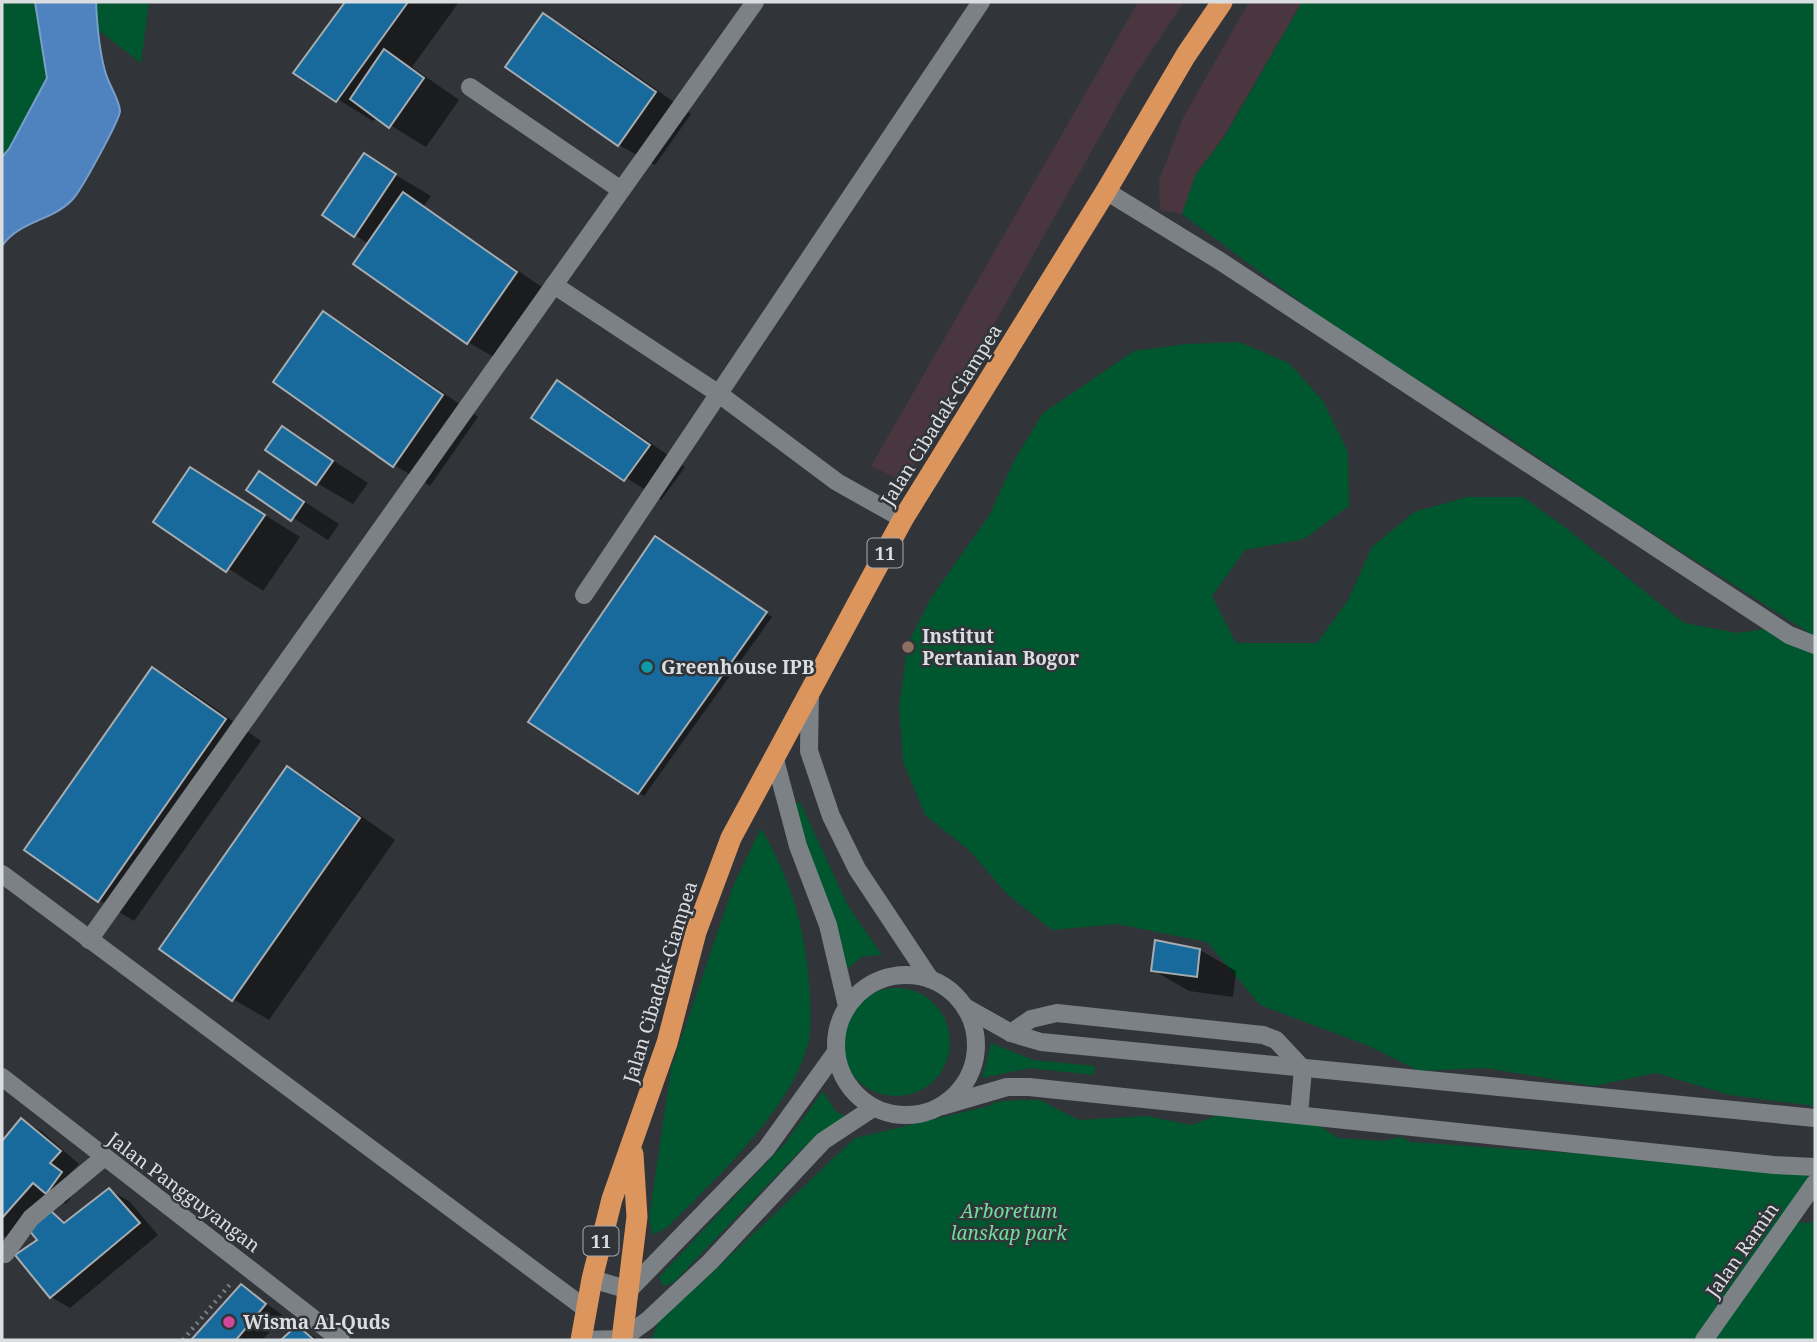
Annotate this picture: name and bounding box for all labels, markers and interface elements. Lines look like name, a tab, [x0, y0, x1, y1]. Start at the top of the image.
street label: Jalan Cibadak-Ciampea	[874, 319, 1008, 512]
road number: 11	[868, 538, 903, 568]
place label: Institut Pertanian Bogor	[922, 623, 1079, 671]
marker: Institut Pertanian Bogor	[900, 639, 916, 655]
place label: Greenhouse IPB	[661, 654, 815, 680]
marker: Greenhouse IPB	[639, 659, 655, 675]
street label: Jalan Cibadak-Ciampea	[617, 878, 703, 1087]
street label: Jalan Pangguyangan	[101, 1125, 266, 1258]
street label: Jalan Ramin	[1699, 1197, 1784, 1304]
park label: Arboretum lanskap park	[951, 1198, 1068, 1246]
road number: 11	[584, 1226, 618, 1256]
place label: Wisma Al-Quds	[243, 1309, 390, 1335]
marker: Wisma Al-Quds	[221, 1314, 237, 1330]

